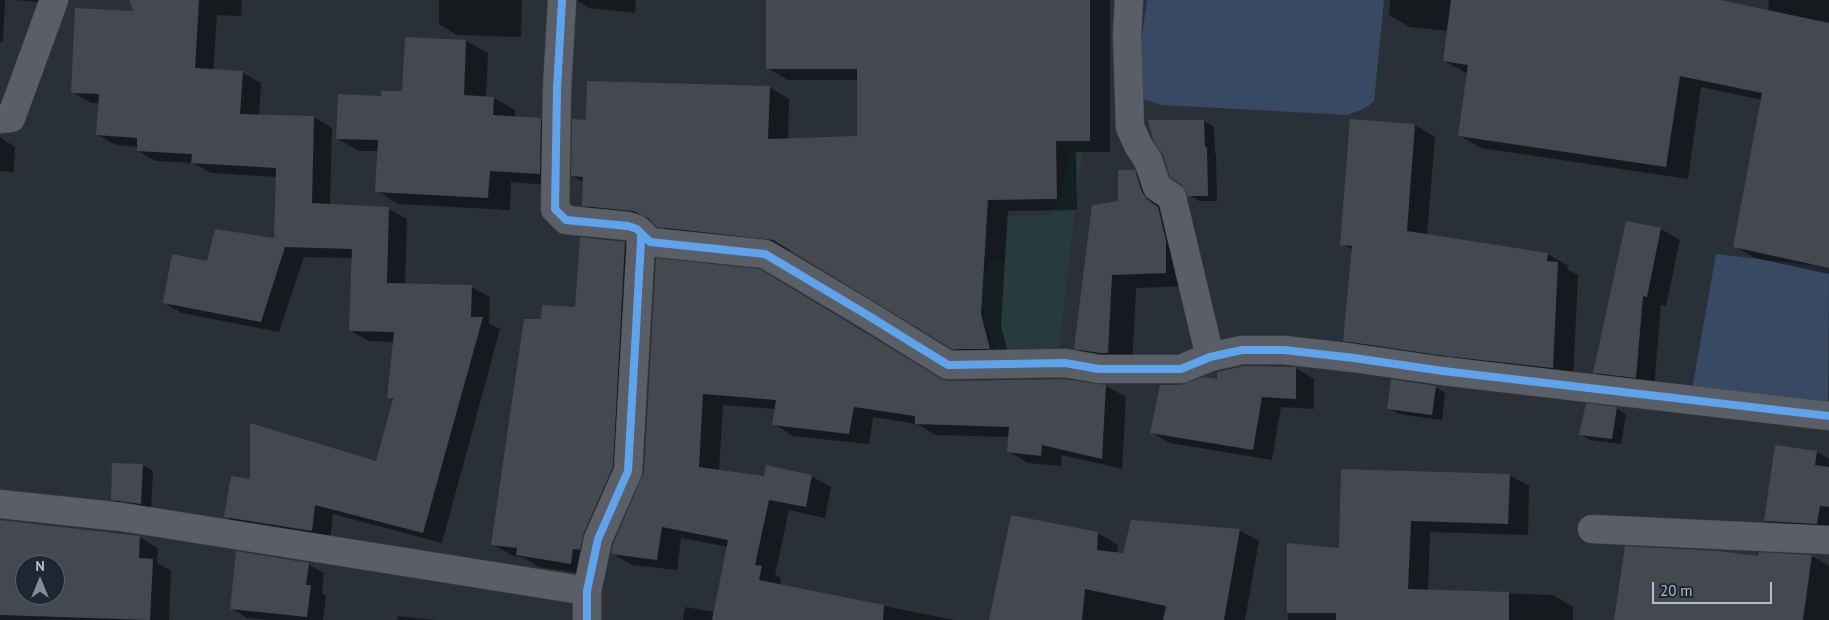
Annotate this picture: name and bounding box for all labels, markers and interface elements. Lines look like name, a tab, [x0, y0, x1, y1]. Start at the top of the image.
north arrow	[15, 555, 65, 605]
text: N	[35, 557, 45, 575]
scale bar	[1654, 572, 1774, 604]
text: 20 m	[1660, 581, 1693, 600]

